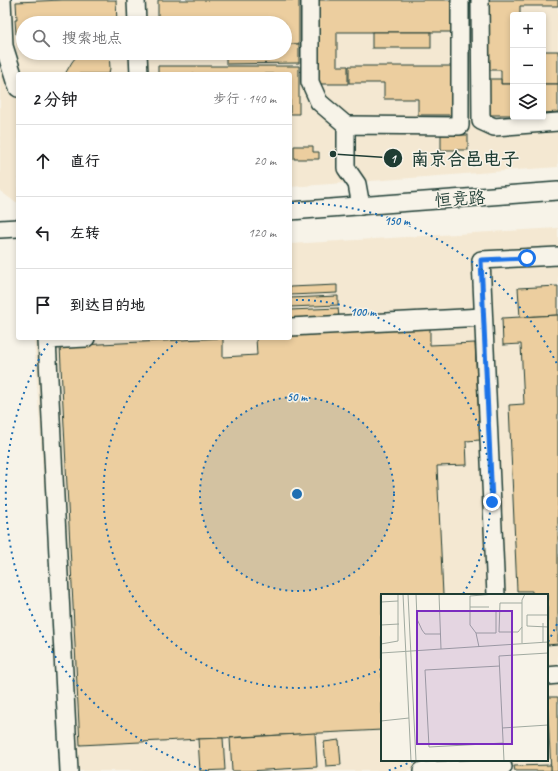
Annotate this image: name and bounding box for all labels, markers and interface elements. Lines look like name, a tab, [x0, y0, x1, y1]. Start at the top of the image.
map controls	[510, 12, 546, 120]
button: +	[510, 12, 546, 48]
search box	[16, 16, 292, 60]
icon: search	[30, 27, 52, 49]
text: 搜索地点	[62, 29, 122, 48]
button: −	[510, 48, 546, 84]
button: layers	[510, 84, 546, 120]
text: 2 分钟	[32, 89, 78, 110]
text: 步行 · 140 m	[213, 91, 276, 107]
callout: 南京合邑电子	[383, 143, 527, 173]
text: 南京合邑电子	[411, 148, 519, 170]
icon: ahead	[32, 150, 54, 172]
text: 1	[390, 151, 397, 167]
text: 直行	[70, 152, 100, 171]
text: 20 m	[254, 153, 276, 169]
street label: 恒竞路	[434, 187, 486, 211]
text: 150 m	[384, 213, 411, 229]
icon: left	[32, 222, 54, 244]
text: 左转	[70, 224, 100, 243]
text: 120 m	[248, 225, 276, 241]
route start	[518, 249, 536, 267]
icon: arrive	[32, 294, 54, 316]
text: 到达目的地	[70, 296, 145, 315]
text: 100 m	[350, 304, 377, 320]
text: 50 m	[287, 389, 308, 405]
centre of rings	[290, 487, 304, 501]
route end	[483, 493, 501, 511]
inset map	[381, 594, 548, 761]

